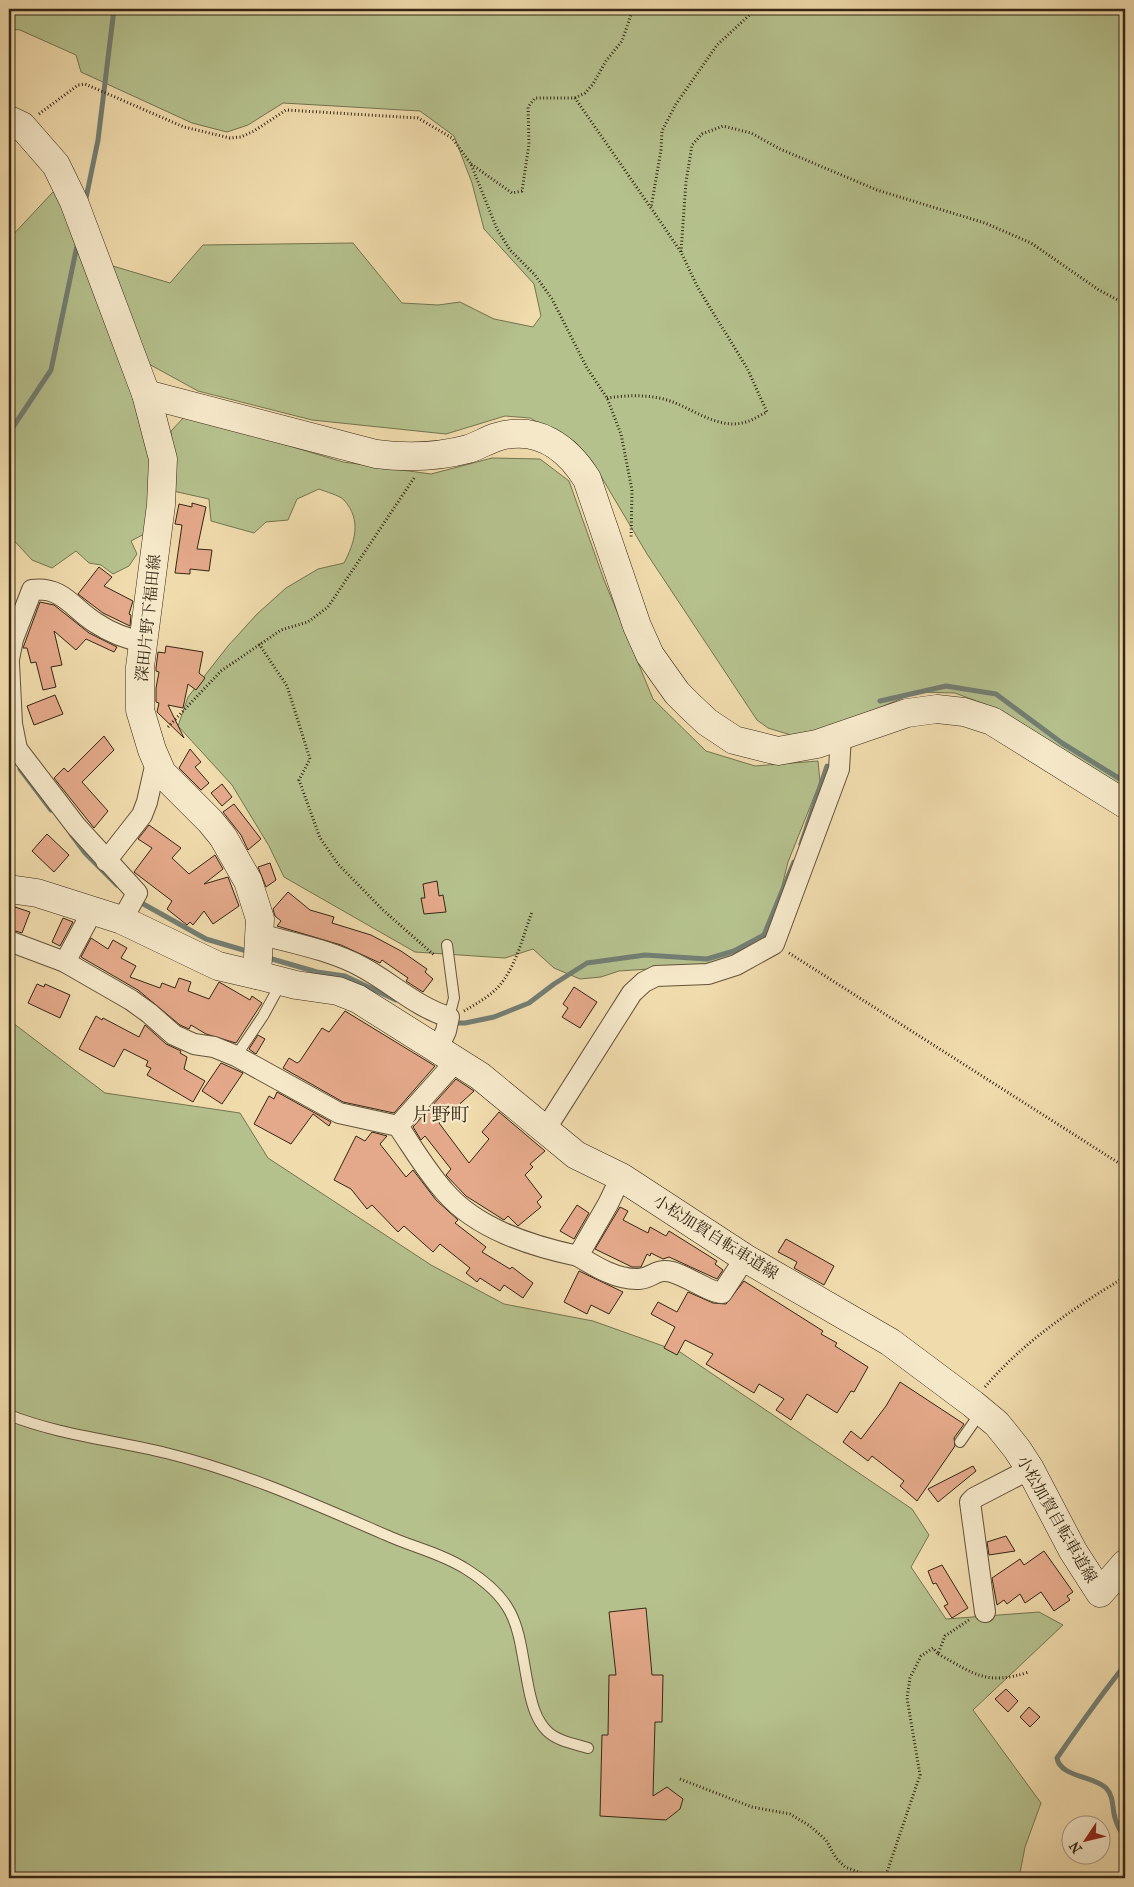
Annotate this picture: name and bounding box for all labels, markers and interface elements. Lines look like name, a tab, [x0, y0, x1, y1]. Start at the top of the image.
street label: 深田片野下福田線	[132, 553, 164, 683]
district label: 片野町	[412, 1104, 470, 1126]
street label: 小松加賀自転車道線	[650, 1191, 782, 1283]
street label: 小松加賀自転車道線	[1013, 1452, 1101, 1586]
north arrow	[1062, 1814, 1112, 1864]
text: N	[1066, 1838, 1086, 1856]

